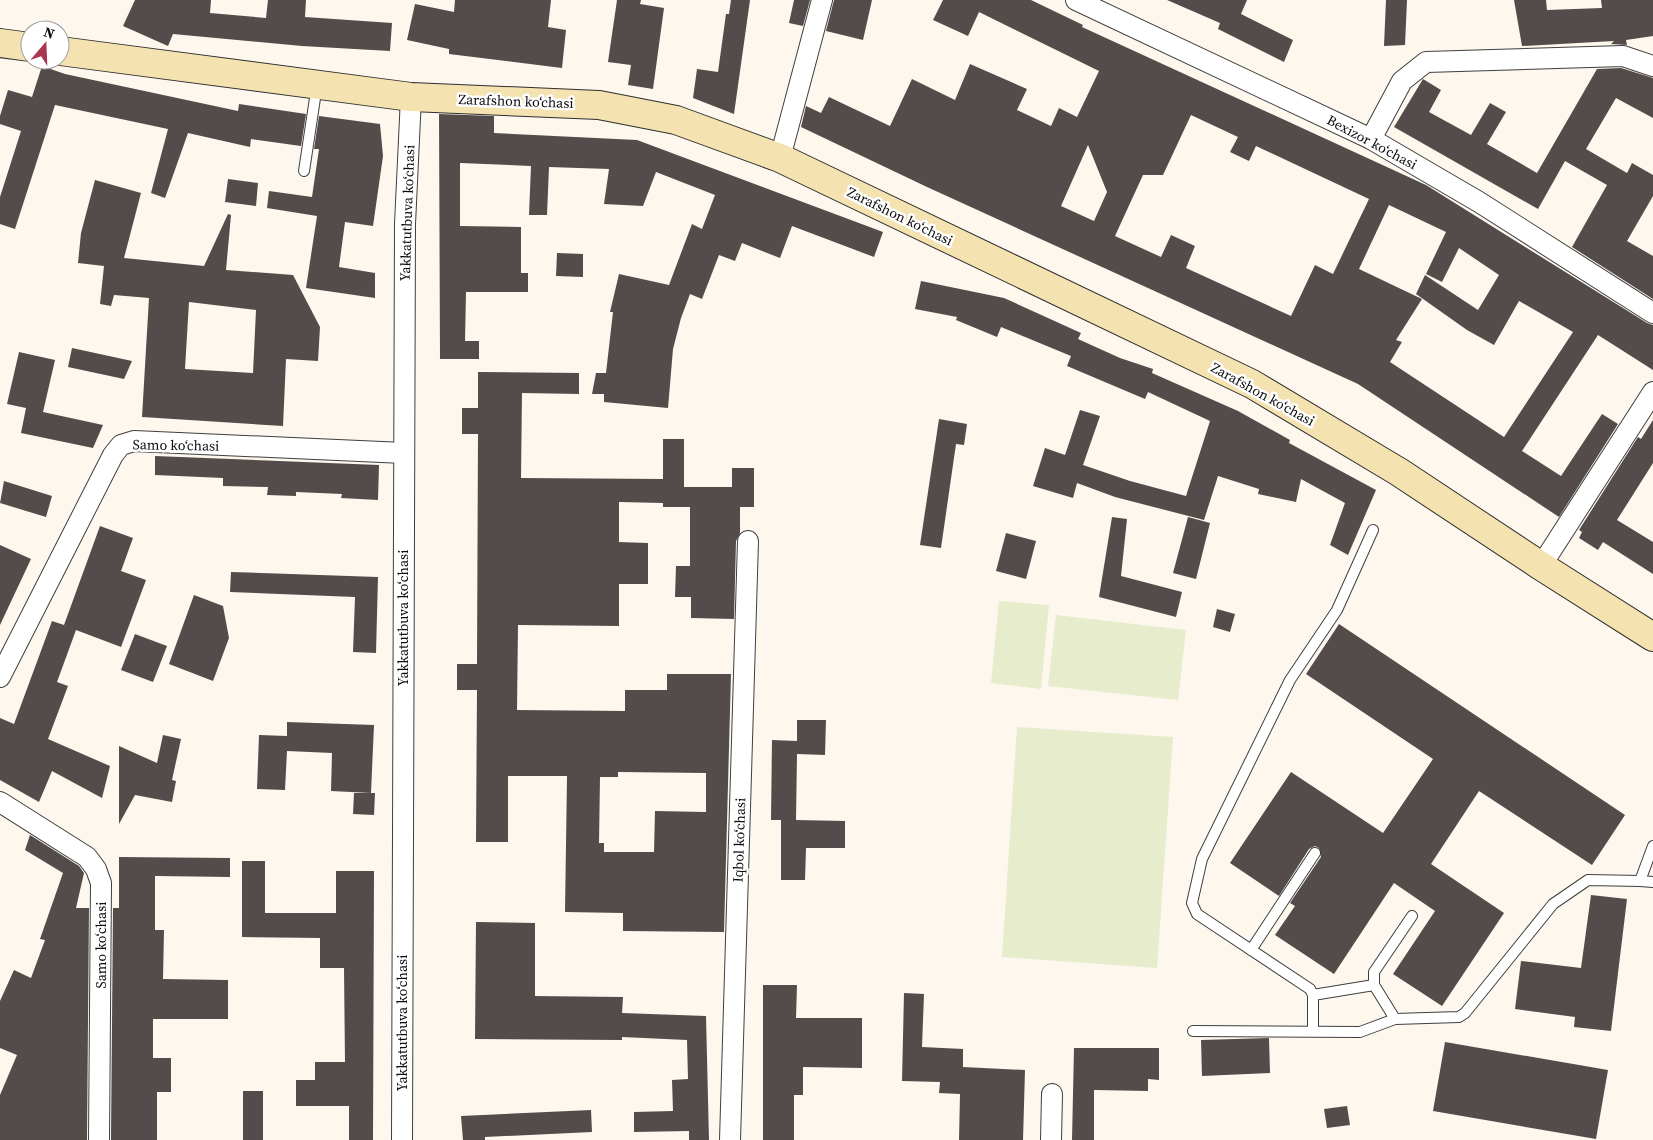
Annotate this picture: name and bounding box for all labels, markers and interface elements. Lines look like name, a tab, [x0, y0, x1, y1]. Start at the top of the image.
north arrow	[20, 20, 70, 70]
text: N	[41, 22, 57, 44]
street label: Zarafshon koʻchasi	[458, 89, 574, 113]
street label: Bexizor koʻchasi	[1323, 110, 1421, 174]
street label: Yakkatutbuva koʻchasi	[395, 144, 419, 282]
street label: Zarafshon koʻchasi	[844, 182, 956, 250]
street label: Zarafshon koʻchasi	[1208, 357, 1318, 431]
street label: Samo koʻchasi	[132, 434, 220, 456]
street label: Yakkatutbuva koʻchasi	[393, 550, 413, 686]
street label: Iqbol koʻchasi	[728, 797, 750, 883]
street label: Samo koʻchasi	[91, 902, 111, 988]
street label: Yakkatutbuva koʻchasi	[392, 955, 412, 1091]

